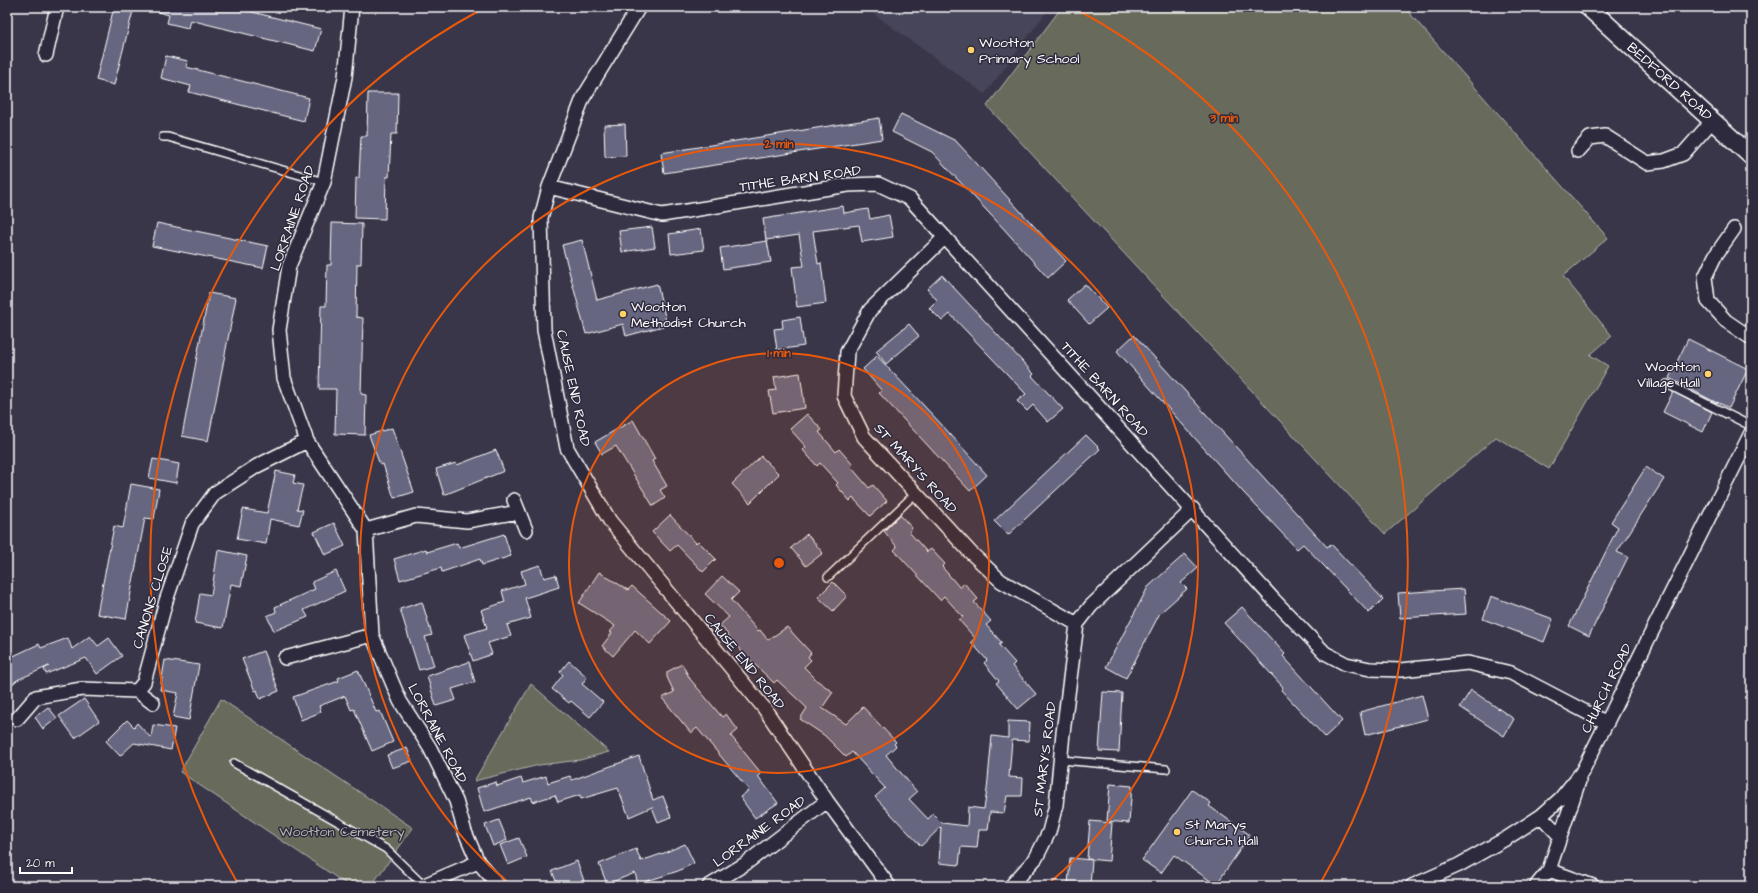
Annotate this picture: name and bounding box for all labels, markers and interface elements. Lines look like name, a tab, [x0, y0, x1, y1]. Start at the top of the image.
place label: Wootton Primary School	[979, 33, 1080, 69]
street label: BEDFORD ROAD	[1622, 38, 1716, 125]
marker: Wootton Primary School	[966, 45, 976, 55]
text: 3 min	[1209, 110, 1238, 127]
text: 2 min	[764, 136, 793, 153]
street label: TITHE BARN ROAD	[738, 161, 862, 197]
street label: LORRAINE ROAD	[266, 163, 320, 274]
place label: Wootton Methodist Church	[631, 297, 746, 333]
marker: Wootton Methodist Church	[618, 309, 628, 319]
street label: CAUSE END ROAD	[551, 328, 595, 448]
street label: TITHE BARN ROAD	[1056, 337, 1153, 442]
text: 1 min	[767, 345, 791, 362]
place label: Wootton Village Hall	[1637, 357, 1700, 393]
marker: Wootton Village Hall	[1703, 369, 1713, 379]
street label: ST MARY'S ROAD	[869, 419, 961, 518]
street label: CANONS CLOSE	[128, 543, 178, 651]
centre of rings	[772, 556, 786, 570]
street label: CAUSE END ROAD	[699, 609, 789, 714]
street label: CHURCH ROAD	[1577, 640, 1637, 737]
street label: LORRAINE ROAD	[402, 680, 472, 787]
street label: ST MARY'S ROAD	[1028, 701, 1062, 818]
street label: LORRAINE ROAD	[709, 791, 810, 872]
place label: St Marys Church Hall	[1185, 815, 1258, 851]
park label: Wootton Cemetery	[279, 822, 405, 842]
marker: St Marys Church Hall	[1172, 827, 1182, 837]
scale bar	[20, 849, 72, 875]
text: 20 m	[26, 855, 55, 872]

